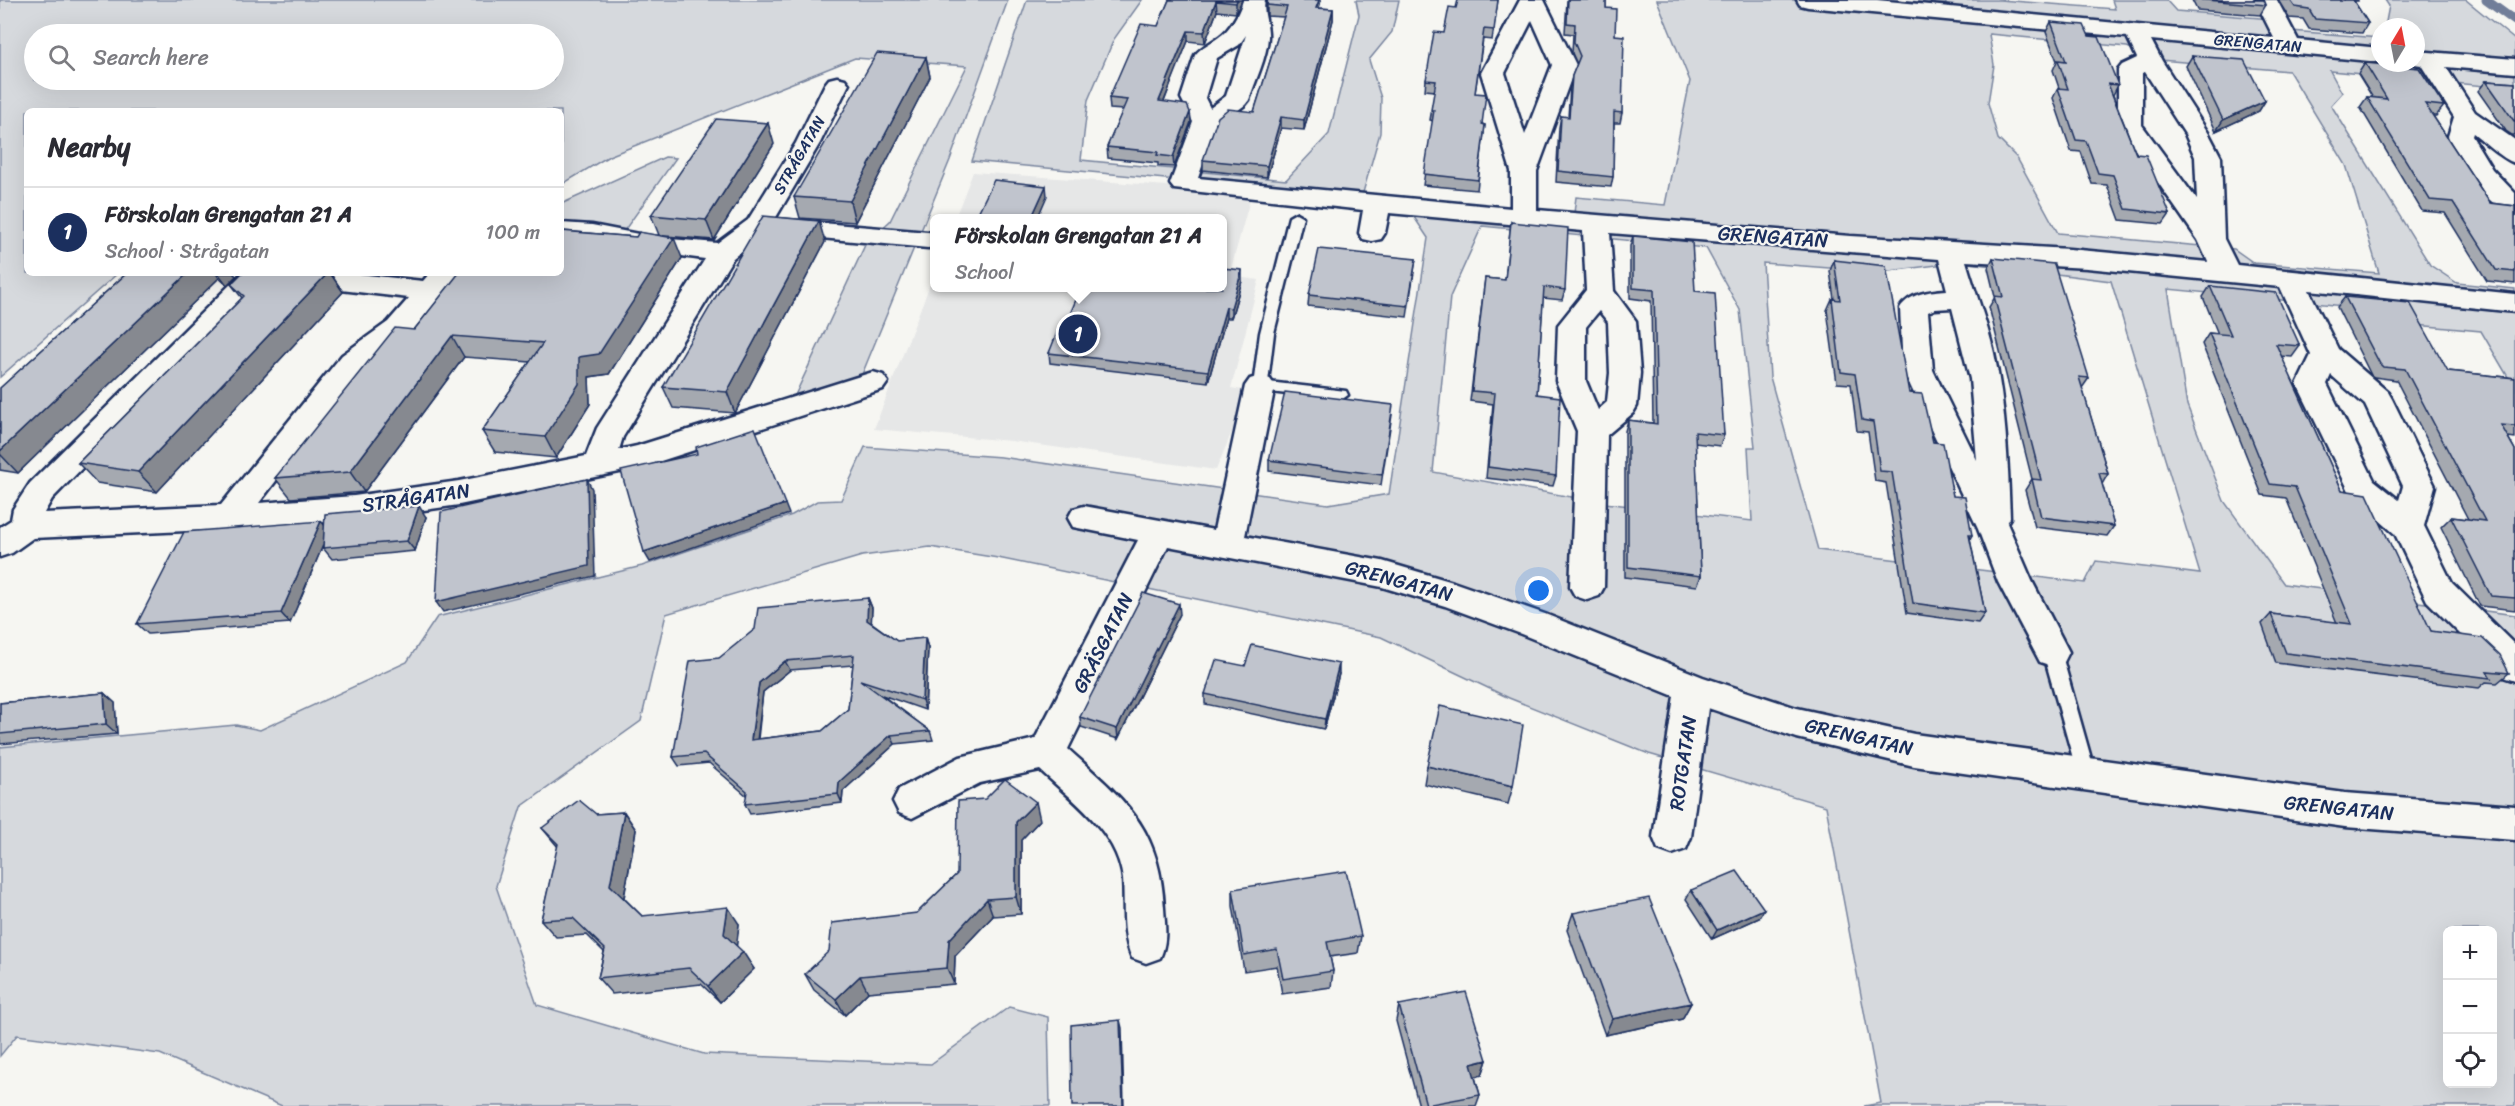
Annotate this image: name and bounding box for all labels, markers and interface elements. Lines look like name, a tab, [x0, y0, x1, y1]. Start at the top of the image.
north arrow	[2371, 18, 2425, 72]
search box	[24, 24, 564, 90]
street label: GRENGATAN	[2213, 25, 2303, 61]
text: Search here	[93, 38, 209, 77]
icon: search	[45, 41, 78, 74]
street label: STRÅGATAN	[765, 110, 833, 200]
text: Nearby	[48, 124, 130, 170]
text: Förskolan Grengatan 21 A	[105, 195, 352, 234]
popup	[930, 214, 1227, 292]
text: 1	[63, 215, 72, 250]
text: 100 m	[486, 215, 540, 250]
text: Förskolan Grengatan 21 A	[955, 216, 1202, 255]
street label: GRENGATAN	[1717, 216, 1829, 258]
text: School · Strågatan	[105, 234, 269, 269]
text: School	[955, 255, 1014, 290]
pin: 1	[1058, 312, 1098, 356]
street label: STRÅGATAN	[360, 473, 472, 523]
street label: GRENGATAN	[1341, 550, 1457, 612]
your location	[1524, 576, 1553, 605]
street label: GRÄSGATAN	[1063, 586, 1143, 700]
street label: GRENGATAN	[1801, 708, 1917, 766]
street label: ROTGATAN	[1659, 713, 1707, 813]
street label: GRENGATAN	[2282, 785, 2396, 831]
map controls	[2443, 926, 2497, 1088]
button: +	[2443, 926, 2497, 980]
button: −	[2443, 980, 2497, 1034]
button: locate	[2443, 1034, 2497, 1088]

